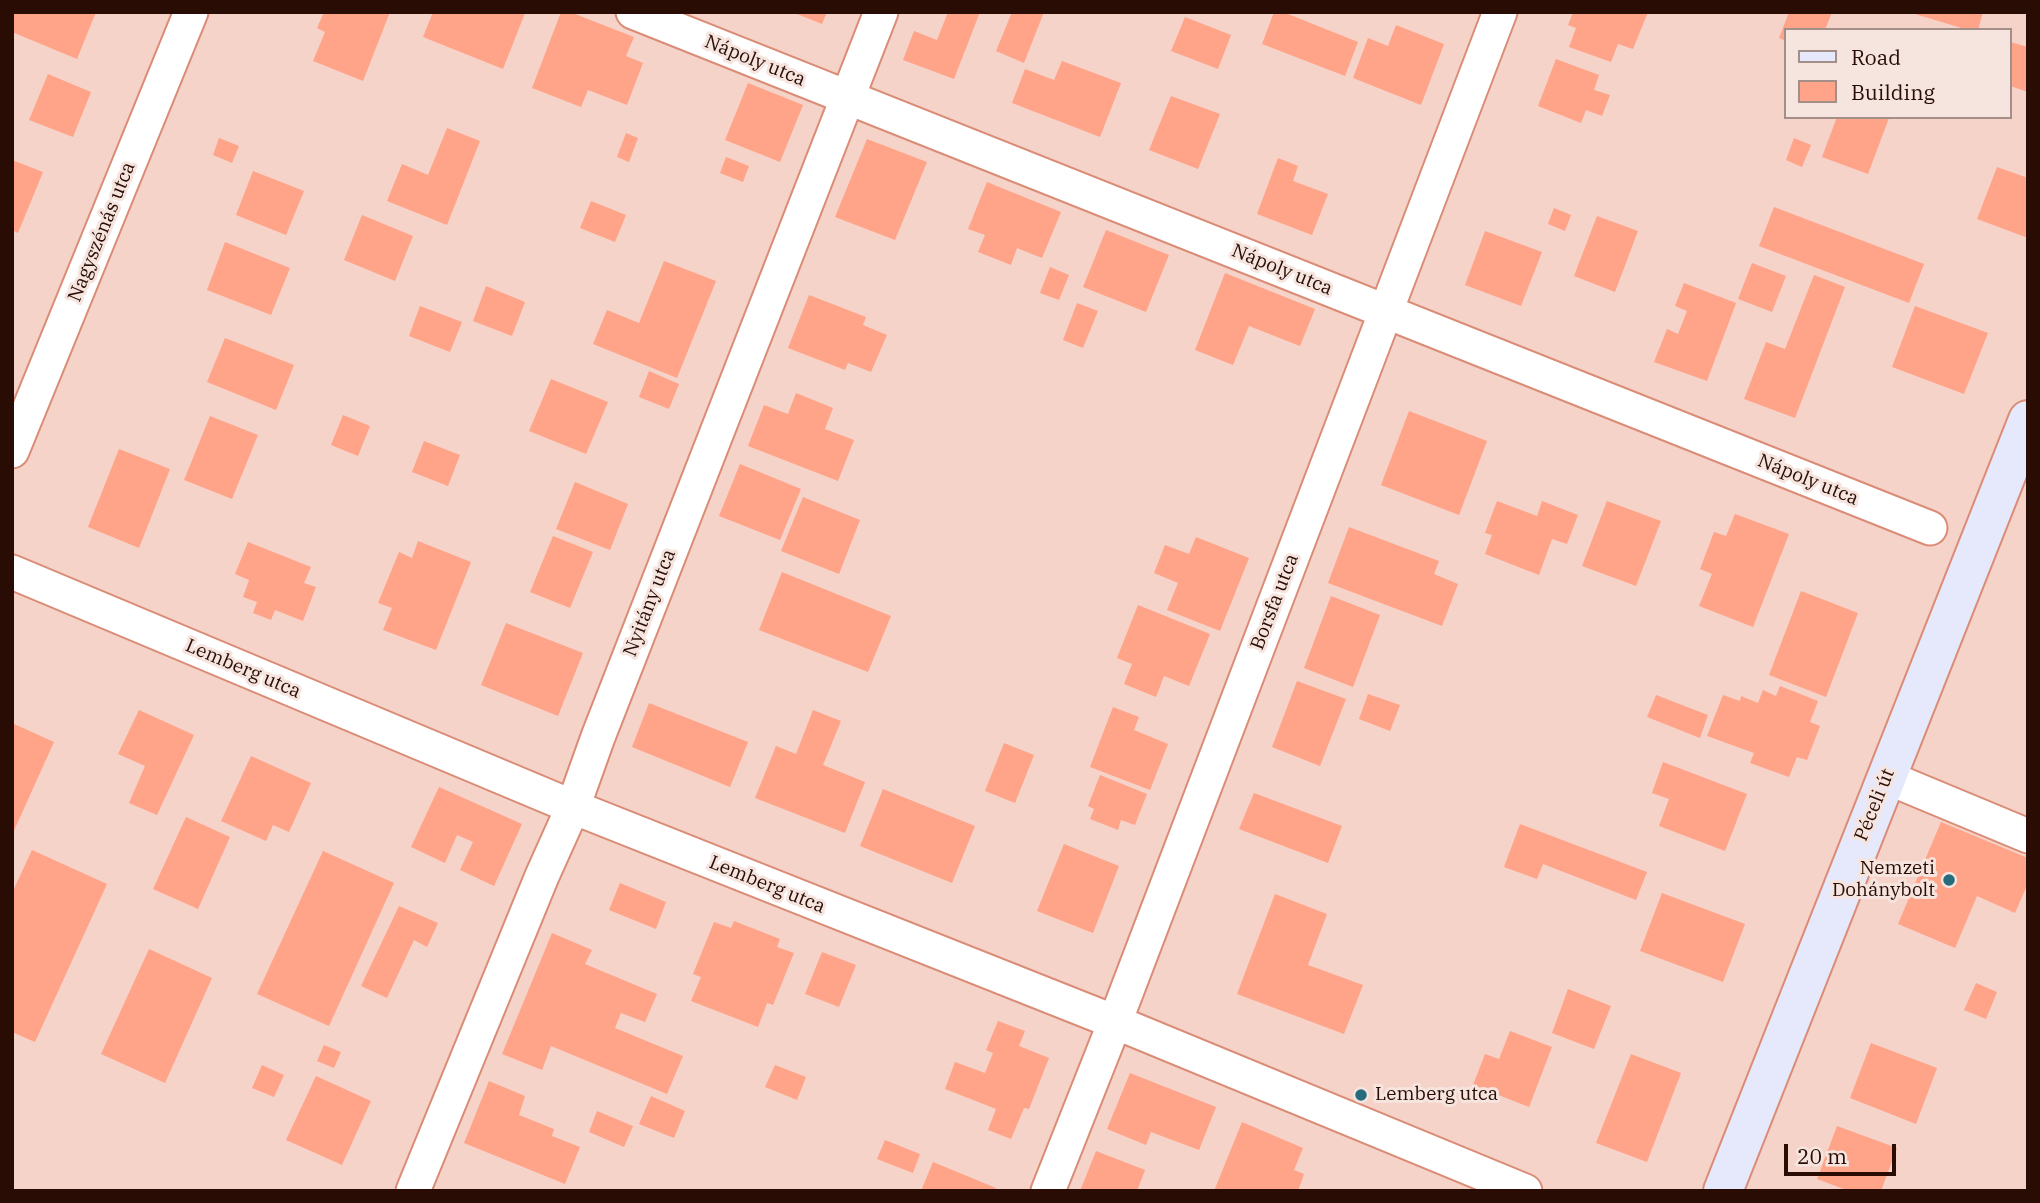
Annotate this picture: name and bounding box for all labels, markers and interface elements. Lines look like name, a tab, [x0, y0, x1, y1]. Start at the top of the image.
legend	[1784, 28, 2012, 119]
street label: Nápoly utca	[701, 30, 809, 92]
text: Road	[1851, 43, 1901, 71]
text: Building	[1851, 78, 1935, 106]
street label: Nagyszénás utca	[64, 159, 140, 305]
street label: Nápoly utca	[1228, 239, 1336, 301]
street label: Nápoly utca	[1754, 449, 1862, 511]
street label: Nyitány utca	[619, 546, 681, 660]
street label: Borsfa utca	[1246, 551, 1304, 653]
street label: Lemberg utca	[182, 634, 304, 704]
street label: Péceli út	[1850, 765, 1900, 845]
street label: Lemberg utca	[706, 851, 828, 919]
place label: Nemzeti Dohánybolt	[1832, 858, 1935, 902]
marker: Nemzeti Dohánybolt	[1941, 872, 1957, 888]
place label: Lemberg utca	[1375, 1084, 1498, 1106]
marker: Lemberg utca	[1353, 1087, 1369, 1103]
scale bar	[1788, 1130, 1900, 1174]
text: 20 m	[1797, 1142, 1847, 1170]

